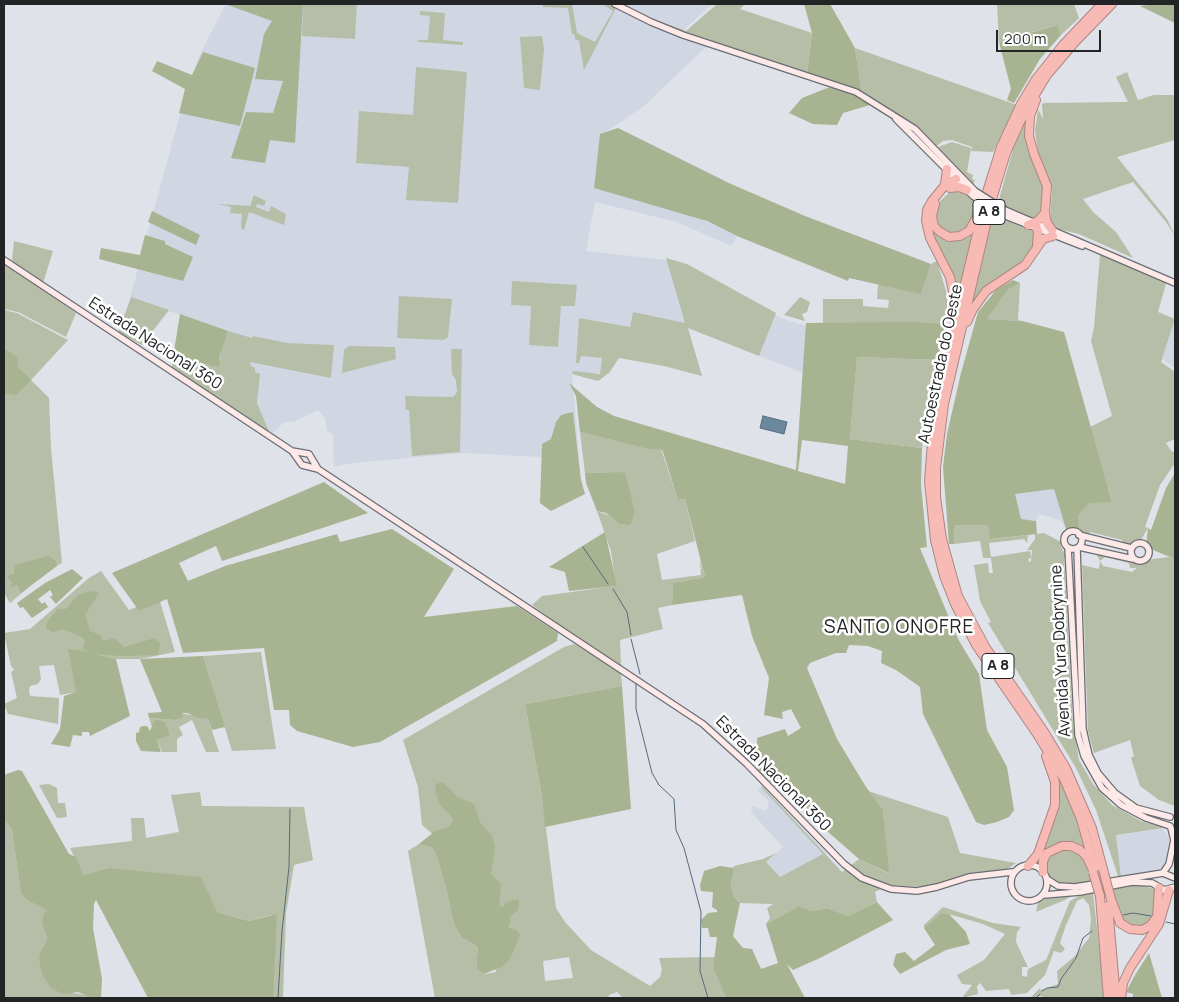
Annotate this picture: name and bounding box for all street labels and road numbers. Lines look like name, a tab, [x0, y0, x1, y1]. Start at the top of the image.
road number: A 8	[973, 200, 1005, 224]
street label: Autoestrada do Oeste	[915, 283, 967, 445]
street label: Estrada Nacional 360	[85, 294, 225, 394]
street label: Avenida Yura Dobrynine	[1047, 564, 1075, 738]
road number: A 8	[982, 654, 1014, 678]
street label: Estrada Nacional 360	[711, 712, 835, 836]

